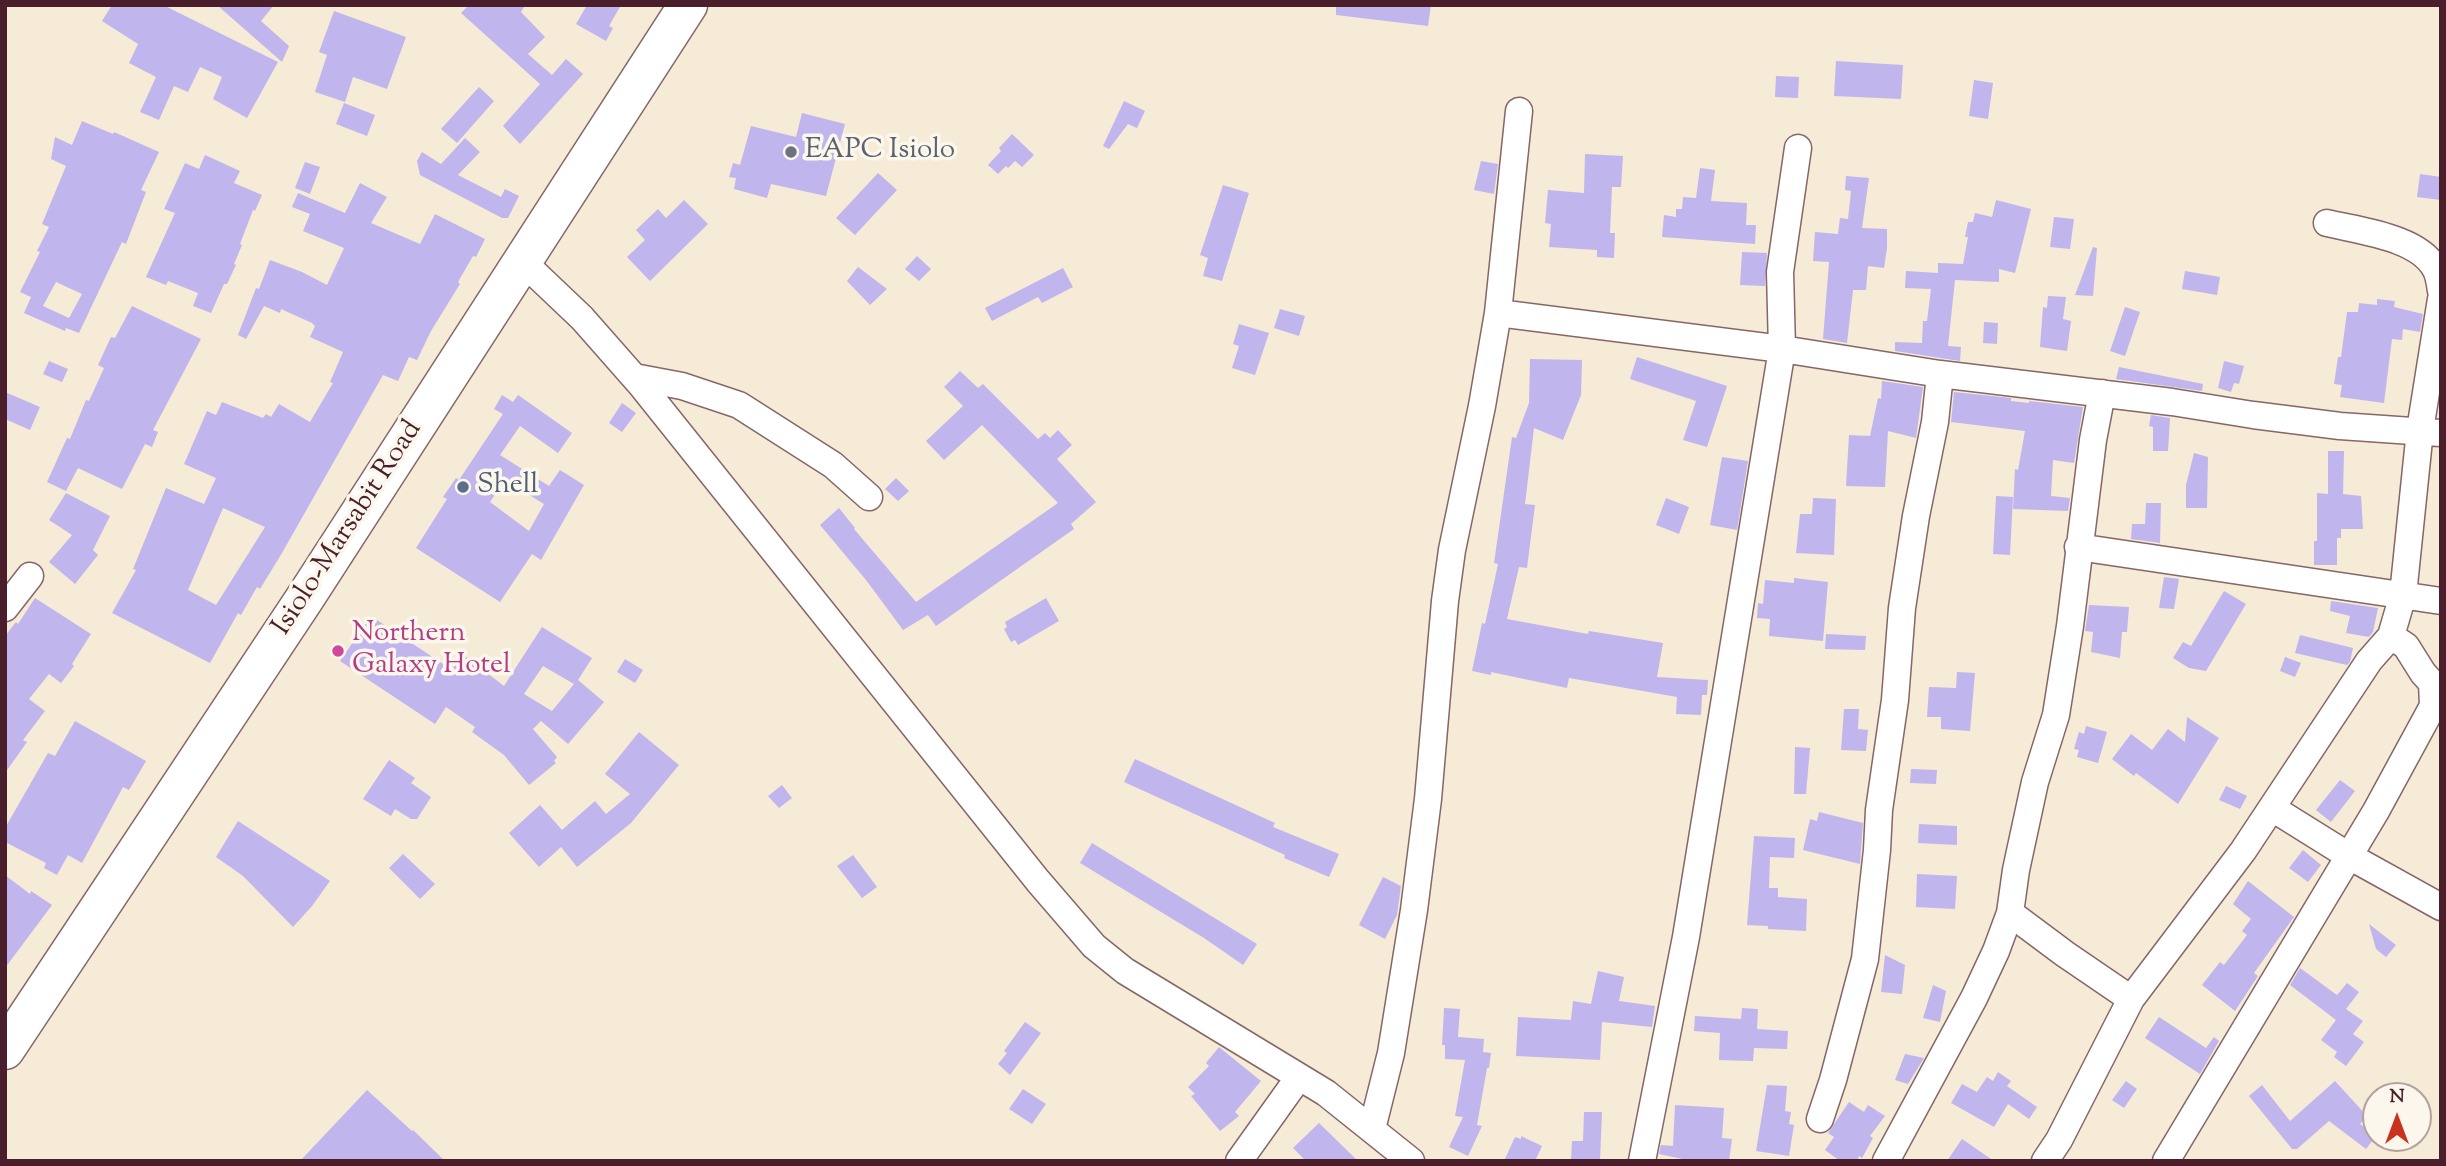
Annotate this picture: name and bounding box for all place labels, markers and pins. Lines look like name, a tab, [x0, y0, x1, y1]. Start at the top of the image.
place label: EAPC Isiolo	[805, 135, 955, 169]
marker: EAPC Isiolo	[783, 144, 799, 160]
place label: Shell	[477, 470, 538, 504]
marker: Shell	[455, 479, 471, 495]
place label: Northern Galaxy Hotel	[352, 618, 511, 684]
marker: Northern Galaxy Hotel	[330, 643, 346, 659]

